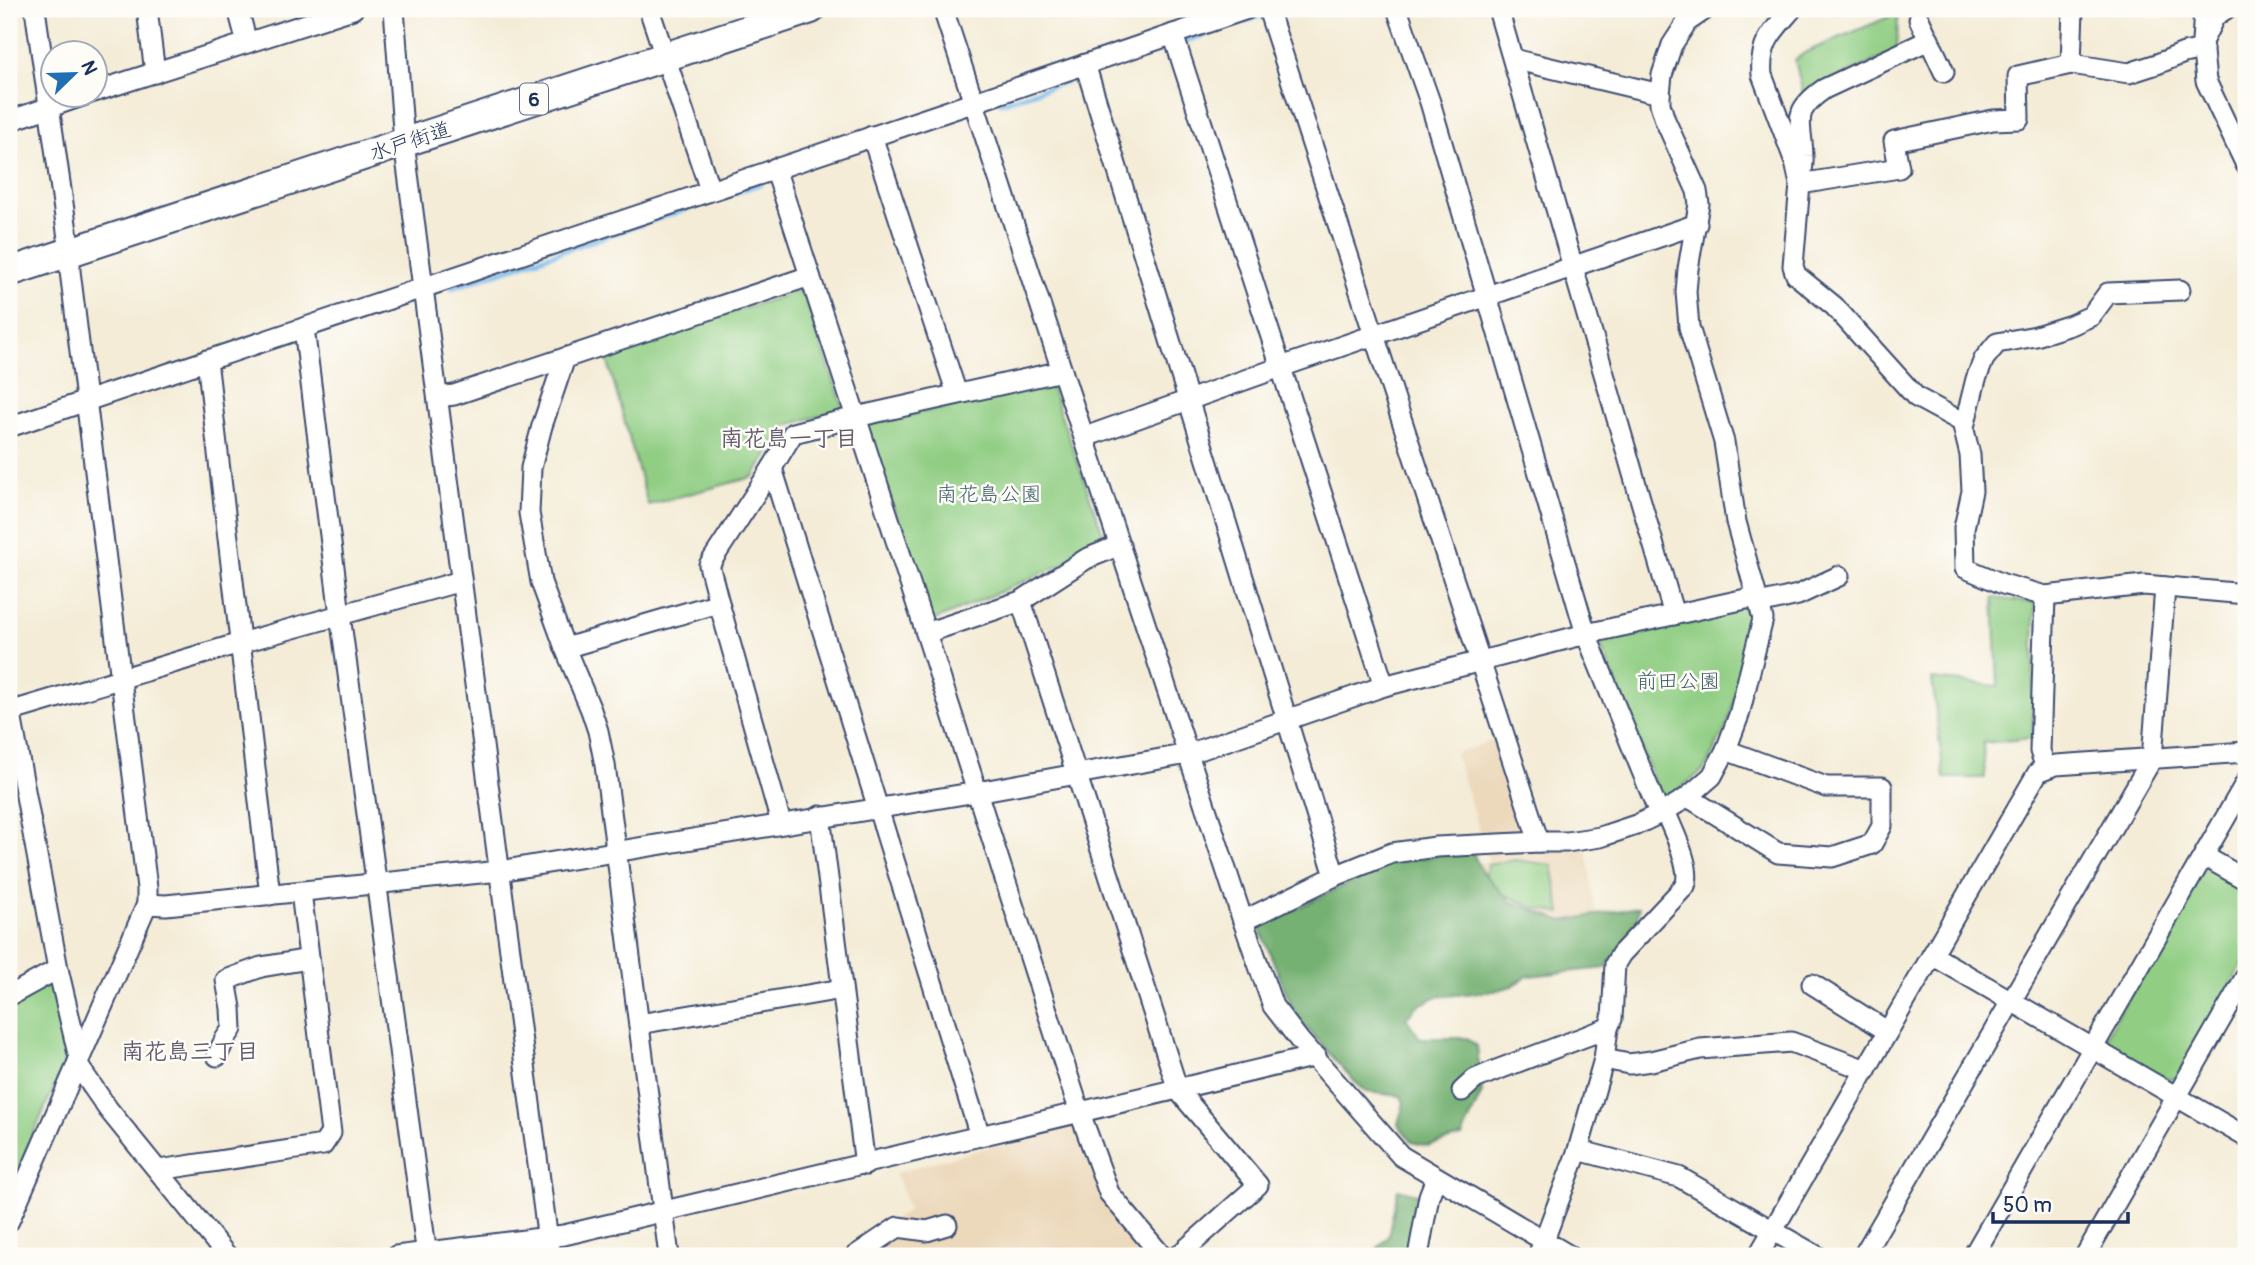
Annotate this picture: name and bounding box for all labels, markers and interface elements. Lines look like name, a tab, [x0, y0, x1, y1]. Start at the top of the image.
north arrow	[38, 38, 108, 108]
text: N	[75, 57, 102, 78]
road number: 6	[520, 83, 548, 114]
street label: 水戸街道	[366, 116, 454, 167]
district label: 南花島一丁目	[720, 424, 858, 453]
park label: 南花島公園	[937, 481, 1042, 508]
park label: 前田公園	[1636, 668, 1720, 695]
district label: 南花島三丁目	[121, 1037, 259, 1066]
scale bar	[1993, 1181, 2127, 1225]
text: 50 m	[2003, 1192, 2052, 1219]

